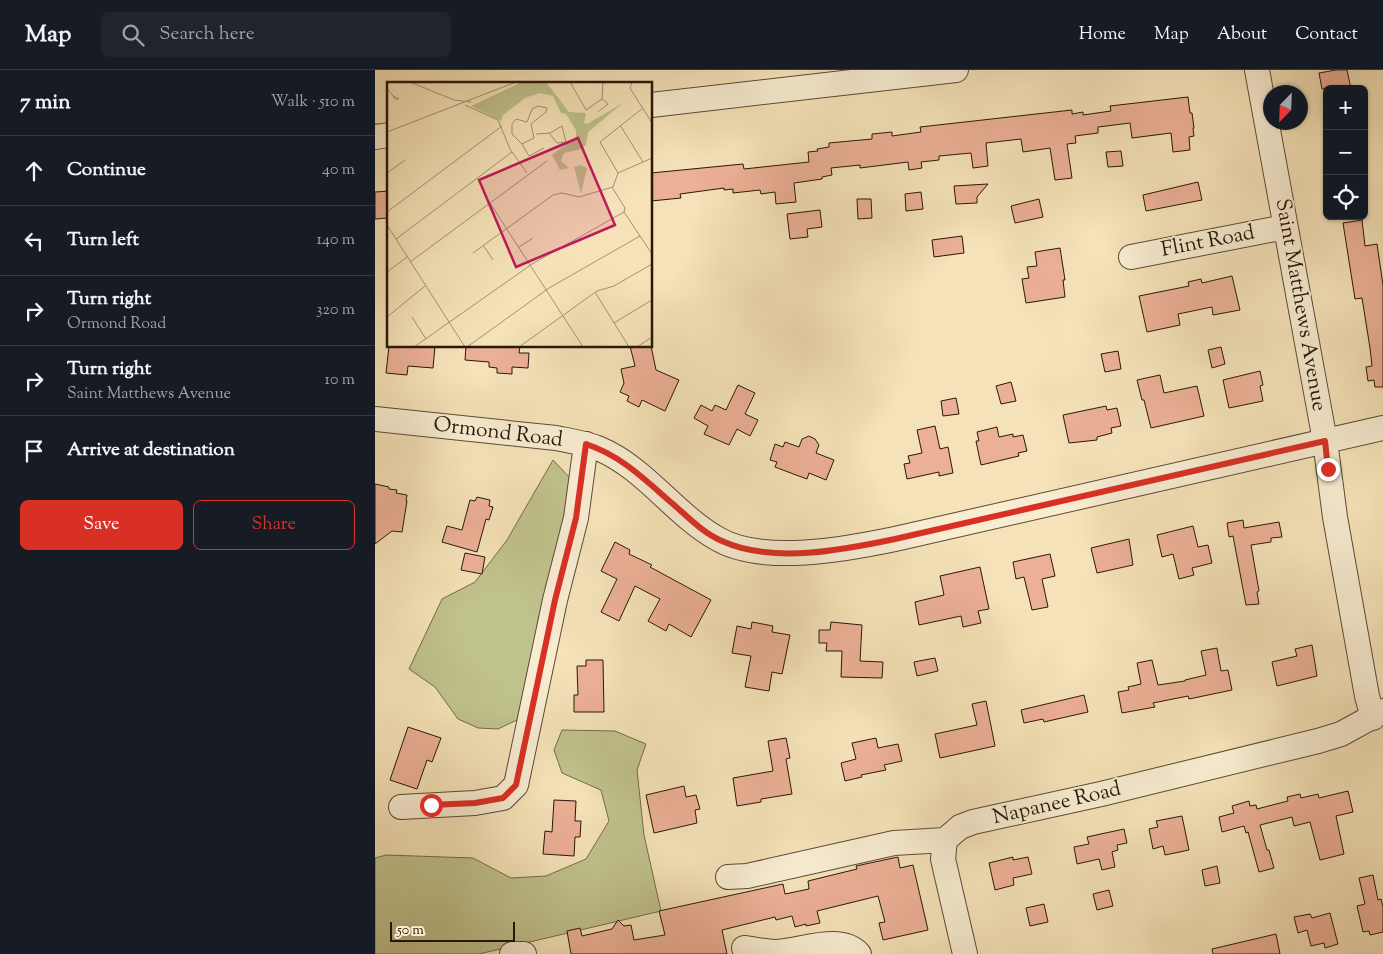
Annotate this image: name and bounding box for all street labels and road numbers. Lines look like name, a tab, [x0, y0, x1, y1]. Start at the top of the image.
street label: Saint Matthews Avenue	[1267, 196, 1333, 414]
street label: Flint Road	[1159, 218, 1257, 266]
street label: Ormond Road	[432, 410, 565, 456]
street label: Napanee Road	[990, 775, 1124, 833]

